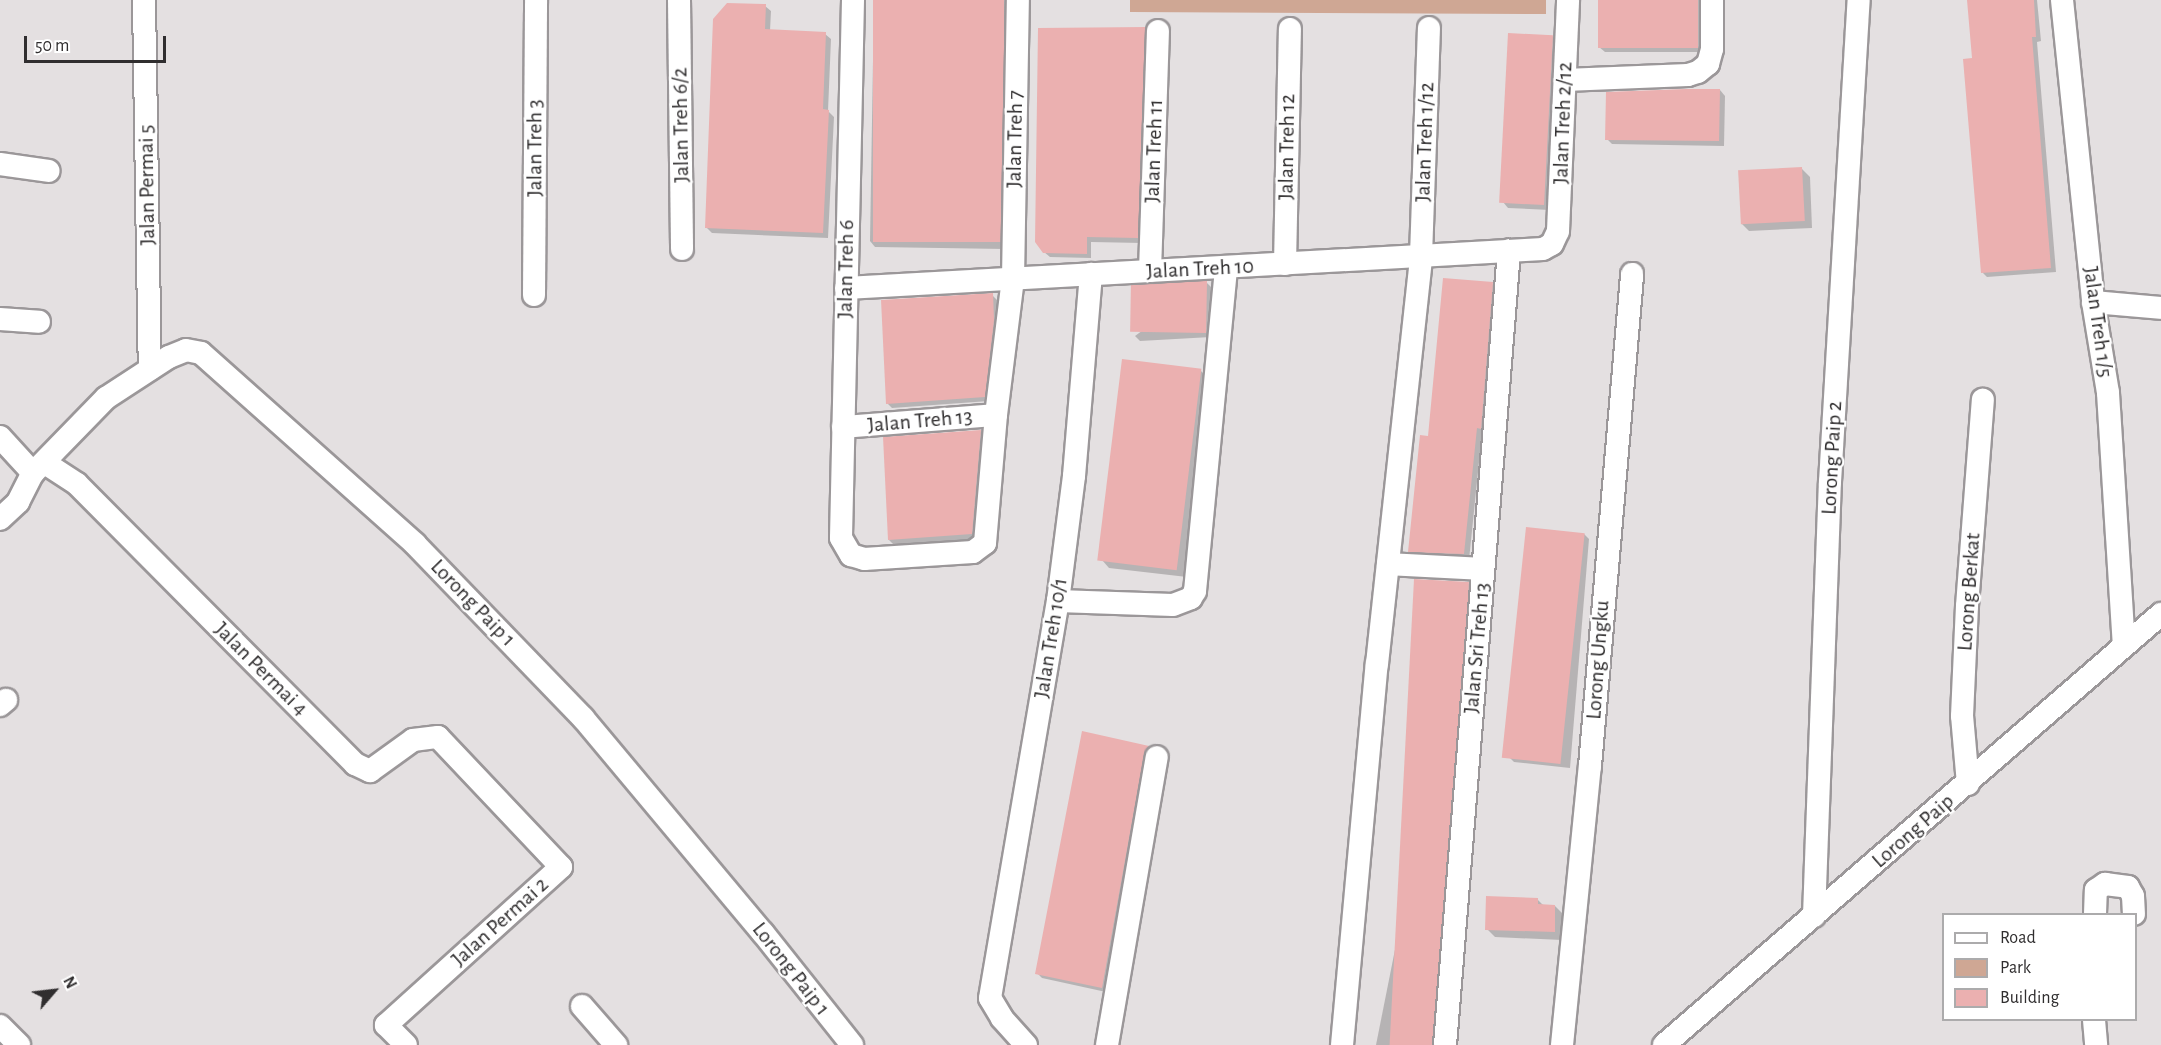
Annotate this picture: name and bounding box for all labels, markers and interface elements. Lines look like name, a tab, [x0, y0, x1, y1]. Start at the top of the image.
scale bar	[27, 24, 170, 62]
text: 50 m	[35, 37, 69, 55]
street label: Jalan Treh 2/12	[1548, 61, 1578, 185]
street label: Jalan Treh 6/2	[667, 67, 695, 183]
street label: Jalan Treh 1/12	[1410, 82, 1440, 202]
street label: Jalan Treh 7	[1001, 90, 1029, 188]
street label: Jalan Treh 12	[1273, 94, 1301, 200]
street label: Jalan Treh 3	[522, 99, 548, 197]
street label: Jalan Treh 11	[1139, 99, 1169, 203]
street label: Jalan Permai 5	[133, 124, 161, 246]
street label: Jalan Treh 6	[832, 219, 860, 319]
street label: Jalan Treh 10	[1146, 253, 1254, 285]
street label: Jalan Treh 1/5	[2077, 265, 2119, 379]
street label: Lorong Paip 2	[1816, 400, 1848, 516]
street label: Jalan Treh 13	[866, 403, 974, 439]
street label: Lorong Berkat	[1952, 532, 1986, 652]
street label: Lorong Paip 1	[425, 554, 521, 652]
street label: Jalan Treh 10/1	[1028, 576, 1074, 700]
street label: Jalan Sri Treh 13	[1458, 581, 1496, 715]
street label: Lorong Ungku	[1581, 600, 1615, 720]
street label: Jalan Permai 4	[209, 617, 313, 721]
street label: Lorong Paip	[1866, 788, 1960, 874]
street label: Jalan Permai 2	[446, 872, 554, 972]
legend	[1942, 913, 2137, 1021]
street label: Lorong Paip 1	[746, 917, 836, 1021]
text: Road	[2000, 929, 2036, 947]
text: Park	[2000, 959, 2031, 977]
north arrow	[24, 961, 84, 1021]
text: N	[60, 974, 80, 991]
text: Building	[2000, 989, 2059, 1007]

